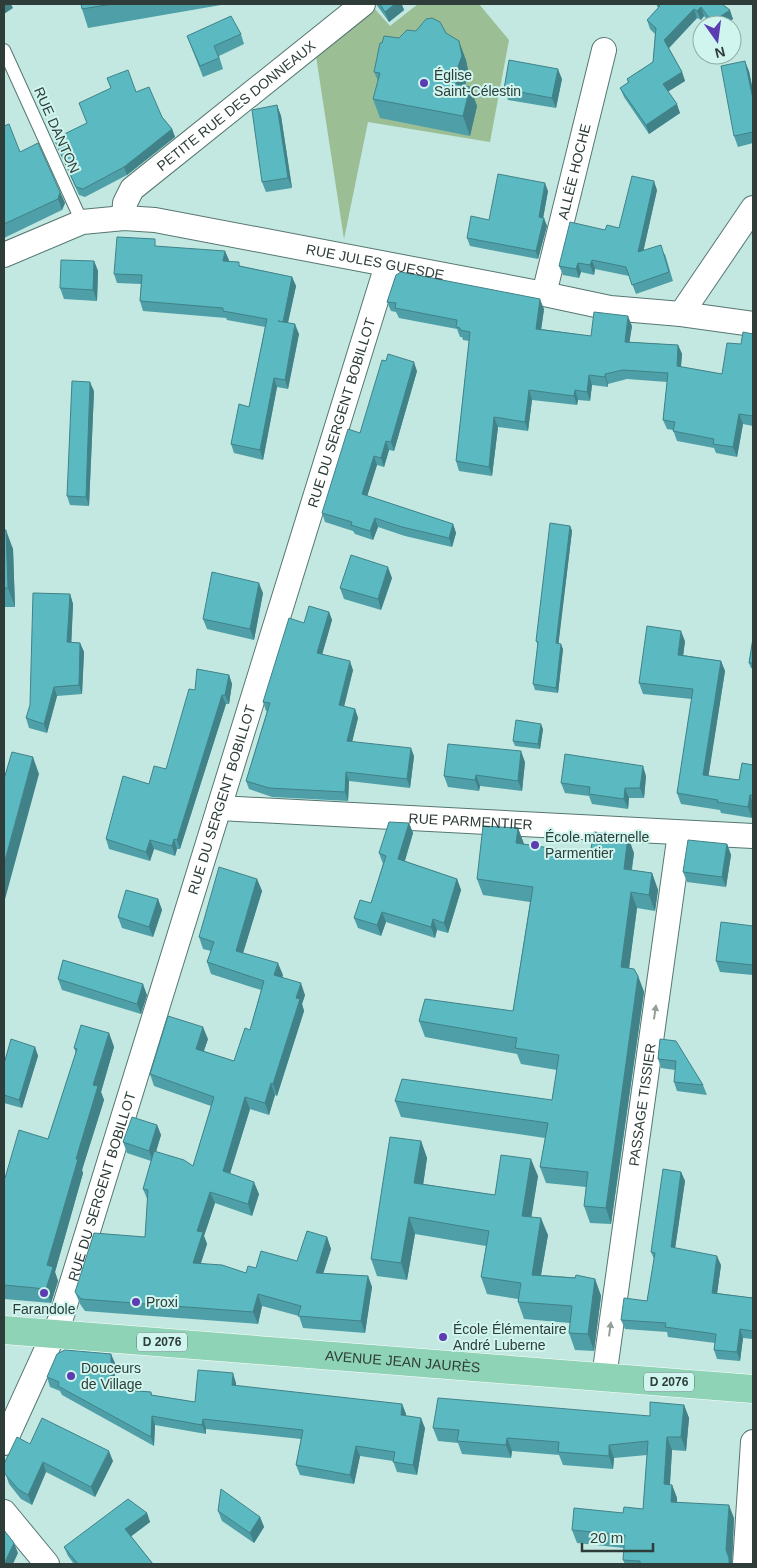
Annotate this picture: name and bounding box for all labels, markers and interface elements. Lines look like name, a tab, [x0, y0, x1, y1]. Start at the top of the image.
north arrow	[692, 15, 742, 65]
street label: PETITE RUE DES DONNEAUX	[154, 37, 319, 174]
text: N	[713, 44, 727, 62]
place label: Église Saint-Célestin	[434, 67, 521, 99]
marker: Église Saint-Célestin	[418, 77, 430, 89]
street label: RUE DANTON	[31, 85, 83, 175]
street label: ALLÉE HOCHE	[555, 122, 594, 221]
street label: RUE JULES GUESDE	[305, 241, 445, 283]
street label: RUE DU SERGENT BOBILLOT	[304, 316, 378, 509]
street label: RUE DU SERGENT BOBILLOT	[185, 703, 258, 896]
street label: RUE PARMENTIER	[408, 810, 533, 832]
place label: École maternelle Parmentier	[545, 829, 649, 861]
marker: École maternelle Parmentier	[529, 839, 541, 851]
one-way arrow	[651, 1003, 659, 1019]
street label: PASSAGE TISSIER	[626, 1042, 659, 1167]
street label: RUE DU SERGENT BOBILLOT	[65, 1089, 139, 1283]
marker: Farandole	[38, 1287, 50, 1299]
place label: Proxi	[146, 1294, 178, 1310]
marker: Proxi	[130, 1296, 142, 1308]
place label: Farandole	[12, 1301, 76, 1317]
one-way arrow	[607, 1320, 615, 1336]
place label: École Élémentaire André Luberne	[453, 1321, 567, 1353]
marker: École Élémentaire André Luberne	[437, 1331, 449, 1343]
road number: D 2076	[137, 1332, 187, 1351]
street label: AVENUE JEAN JAURÈS	[325, 1347, 481, 1375]
place label: Douceurs de Village	[81, 1360, 142, 1392]
marker: Douceurs de Village	[65, 1370, 77, 1382]
road number: D 2076	[644, 1372, 694, 1391]
scale bar	[582, 1520, 653, 1552]
text: 20 m	[590, 1529, 623, 1546]

